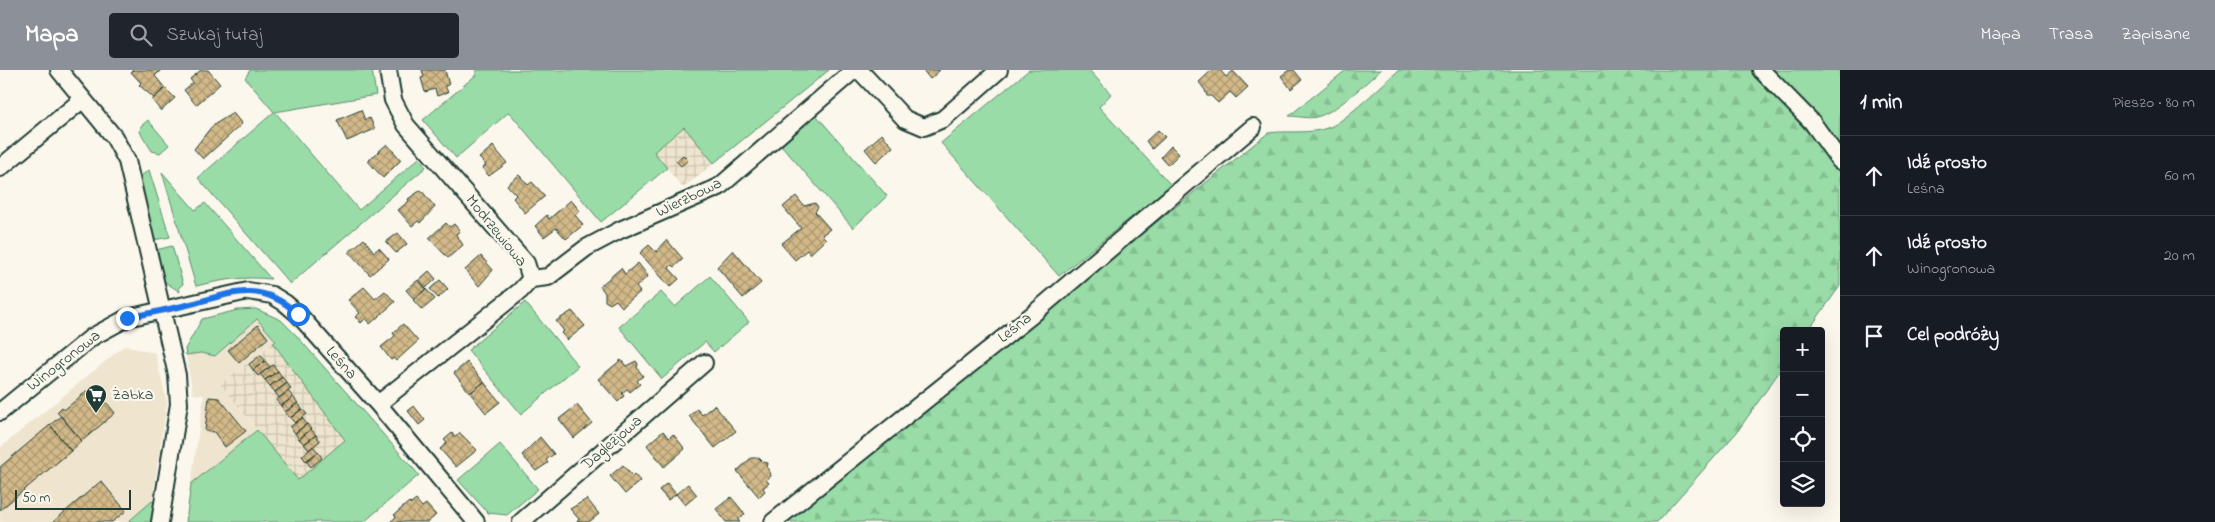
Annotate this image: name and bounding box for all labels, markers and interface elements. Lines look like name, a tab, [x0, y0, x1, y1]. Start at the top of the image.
search box	[109, 13, 459, 58]
text: Mapa	[25, 18, 79, 53]
icon: search	[127, 21, 155, 49]
text: Szukaj tutaj	[167, 22, 262, 49]
text: Mapa	[1981, 22, 2021, 48]
text: Trasa	[2049, 22, 2093, 48]
text: Zapisane	[2121, 22, 2190, 48]
text: 1 min	[1860, 88, 1902, 118]
text: Pieszo · 80 m	[2113, 91, 2195, 115]
text: Idź prosto	[1907, 150, 1987, 177]
icon: ahead	[1860, 162, 1888, 190]
text: 60 m	[2165, 164, 2195, 188]
street label: Wierzbowa	[652, 172, 726, 224]
text: Leśna	[1907, 177, 1945, 201]
street label: Modrzewiowa	[459, 190, 533, 272]
text: Idź prosto	[1907, 230, 1987, 257]
icon: ahead	[1860, 242, 1888, 270]
text: 20 m	[2164, 244, 2195, 268]
text: Winogronowa	[1907, 257, 1995, 281]
route start	[287, 303, 310, 326]
route end	[116, 307, 139, 330]
street label: Leśna	[993, 307, 1037, 349]
icon: arrive	[1860, 322, 1888, 350]
text: Cel podróży	[1907, 322, 1999, 349]
street label: Winogronowa	[22, 324, 106, 398]
map controls	[1780, 327, 1825, 507]
button: +	[1780, 327, 1825, 372]
street label: Leśna	[319, 341, 363, 385]
button: −	[1780, 372, 1825, 417]
supermarket icon: Żabka	[84, 383, 108, 414]
place label: Żabka	[112, 383, 153, 407]
street label: Daglezjowa	[575, 410, 648, 477]
button: locate	[1780, 417, 1825, 462]
button: layers	[1780, 462, 1825, 507]
scale bar	[15, 487, 131, 510]
text: 50 m	[22, 488, 50, 509]

